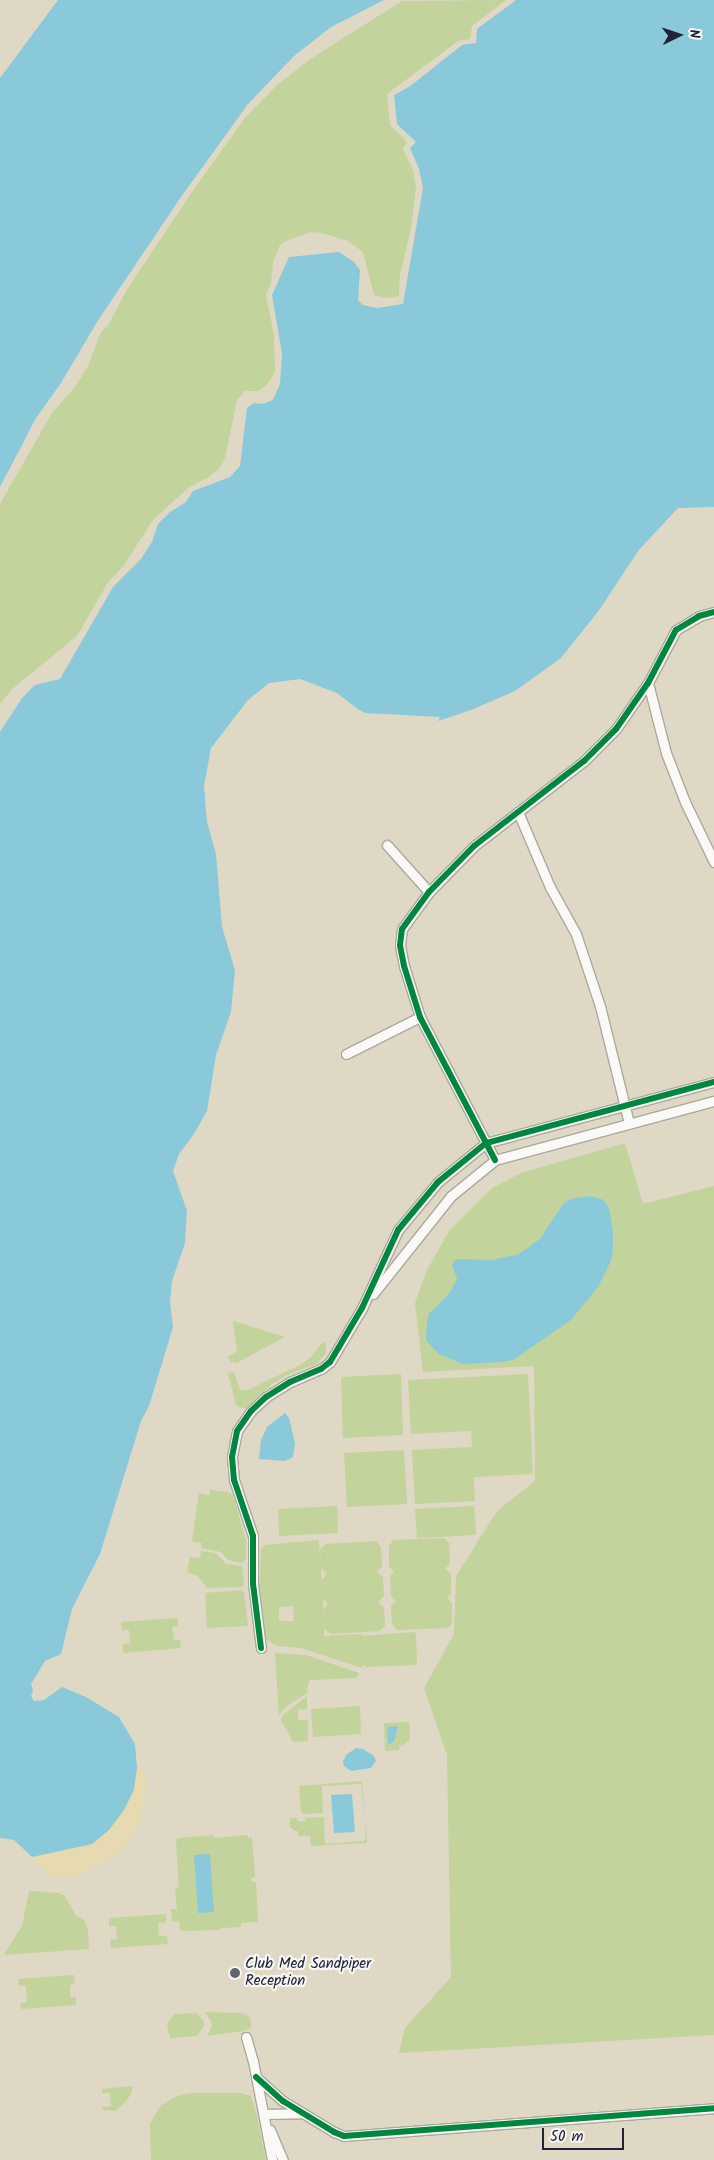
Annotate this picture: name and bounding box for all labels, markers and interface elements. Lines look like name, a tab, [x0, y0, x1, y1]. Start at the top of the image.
north arrow	[654, 10, 704, 60]
text: N	[683, 29, 705, 39]
place label: Club Med Sandpiper Reception	[245, 1955, 371, 1990]
marker: Club Med Sandpiper Reception	[229, 1967, 241, 1979]
scale bar	[544, 2118, 626, 2150]
text: 50 m	[550, 2125, 584, 2149]

